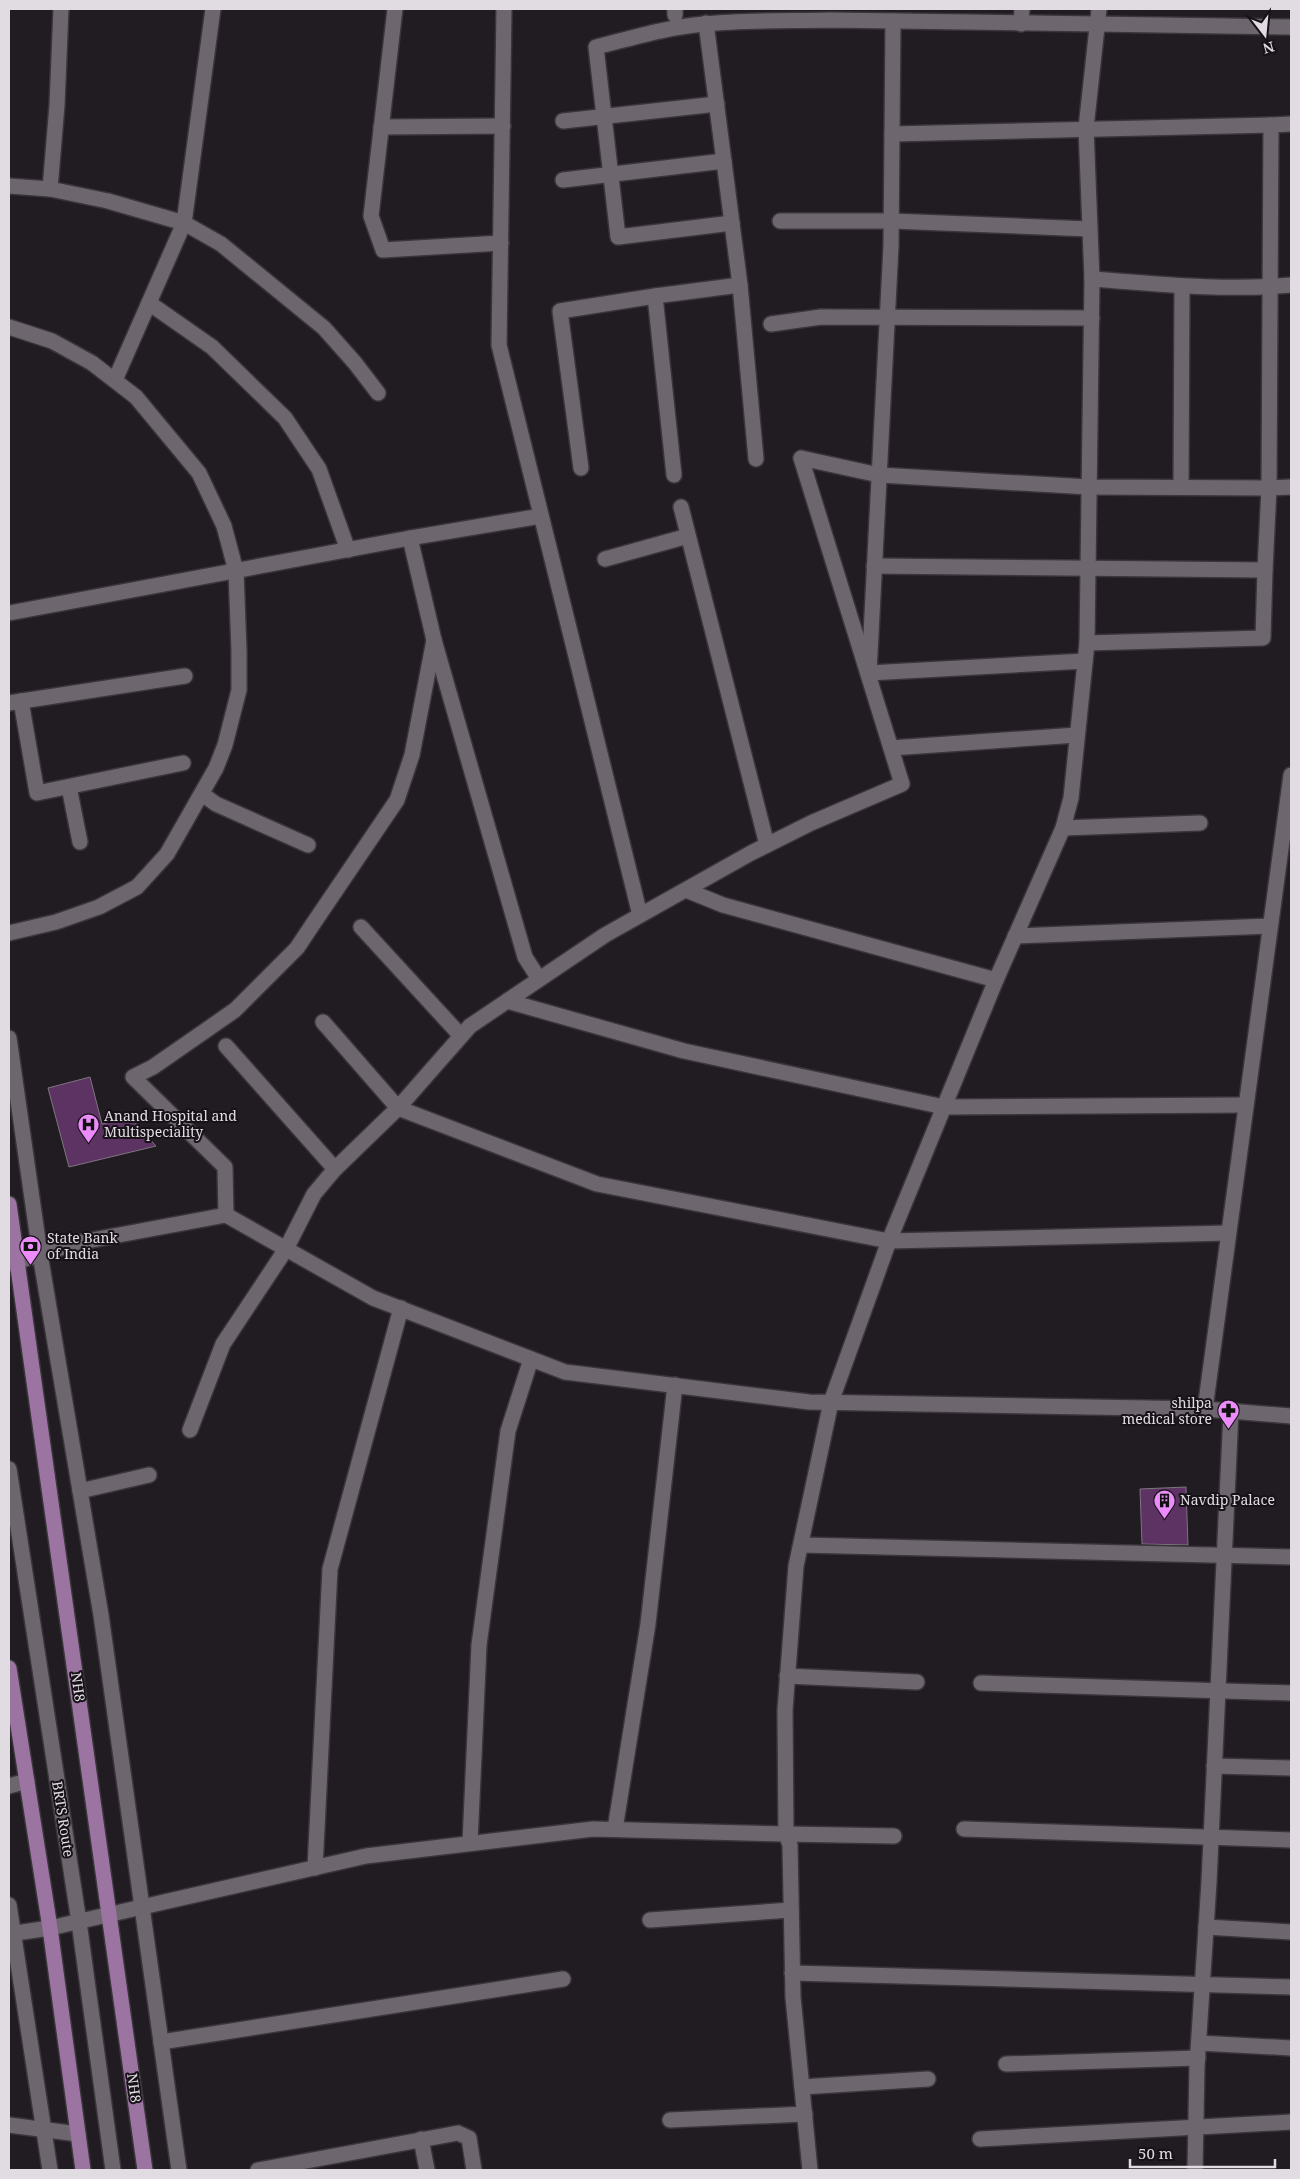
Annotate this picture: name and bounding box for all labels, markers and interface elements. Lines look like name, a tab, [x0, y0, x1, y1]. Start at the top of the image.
north arrow	[1240, 10, 1290, 60]
text: N	[1261, 37, 1277, 59]
place label: Anand Hospital and Multispeciality	[104, 1106, 237, 1141]
hospital icon: Anand Hospital and Multispeciality	[76, 1112, 100, 1143]
place label: State Bank of India	[47, 1228, 119, 1263]
bank icon: State Bank of India	[19, 1234, 43, 1265]
place label: shilpa medical store	[1122, 1393, 1212, 1428]
pharmacy icon: shilpa medical store	[1216, 1399, 1240, 1430]
building icon: Navdip Palace	[1152, 1488, 1176, 1519]
place label: Navdip Palace	[1180, 1490, 1275, 1509]
street label: NH8	[67, 1671, 90, 1703]
street label: BRTS Route	[48, 1780, 79, 1858]
street label: NH8	[123, 2072, 146, 2104]
scale bar	[1130, 2136, 1275, 2168]
text: 50 m	[1138, 2143, 1173, 2163]

